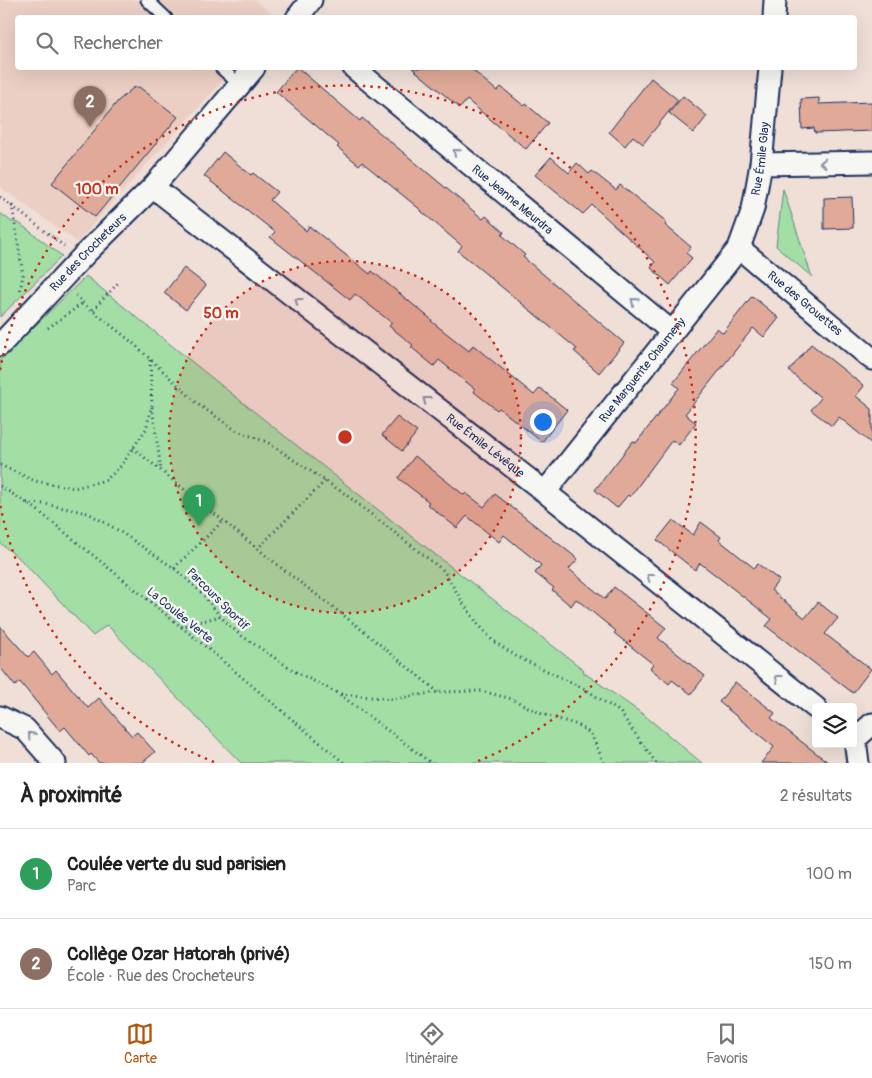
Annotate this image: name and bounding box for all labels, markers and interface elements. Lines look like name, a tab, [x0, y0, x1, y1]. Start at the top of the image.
search box	[15, 15, 857, 70]
icon: search	[33, 29, 61, 57]
text: Rechercher	[73, 31, 163, 55]
pin: 2	[74, 86, 106, 127]
street label: Rue Émile Glay	[749, 121, 773, 197]
one-way arrow	[453, 150, 462, 158]
one-way arrow	[819, 158, 827, 169]
street label: Rue Jeanne Meurdra	[469, 162, 556, 238]
text: 100 m	[76, 180, 118, 199]
street label: Rue des Crocheteurs	[47, 210, 130, 295]
street label: Rue des Grouettes	[764, 268, 846, 339]
one-way arrow	[295, 298, 304, 306]
one-way arrow	[631, 298, 640, 307]
text: 50 m	[204, 304, 238, 323]
street label: Rue Marguerite Chaumeny	[596, 315, 689, 426]
one-way arrow	[423, 397, 432, 406]
your location	[530, 409, 556, 435]
street label: Rue Émile Lévêque	[443, 411, 527, 481]
centre of rings	[336, 428, 354, 446]
pin: 1	[183, 485, 215, 526]
street label: Parcours Sportif	[183, 565, 252, 634]
one-way arrow	[647, 574, 656, 582]
street label: La Coulée Verte	[144, 584, 216, 647]
one-way arrow	[774, 674, 783, 683]
map controls	[812, 703, 857, 748]
button: layers	[812, 703, 857, 748]
one-way arrow	[27, 732, 36, 741]
text: À proximité	[20, 782, 123, 809]
text: 2 résultats	[780, 786, 852, 806]
text: Coulée verte du sud parisien	[67, 852, 286, 876]
text: 1	[33, 864, 39, 884]
text: 100 m	[806, 864, 852, 884]
text: Parc	[67, 876, 96, 896]
text: Collège Ozar Hatorah (privé)	[67, 942, 291, 966]
text: 2	[32, 954, 40, 974]
text: 150 m	[808, 954, 852, 974]
text: École · Rue des Crocheteurs	[67, 966, 254, 986]
tab: Carte	[124, 1020, 157, 1067]
tab: Itinéraire	[405, 1020, 458, 1067]
tab: Favoris	[706, 1020, 748, 1067]

